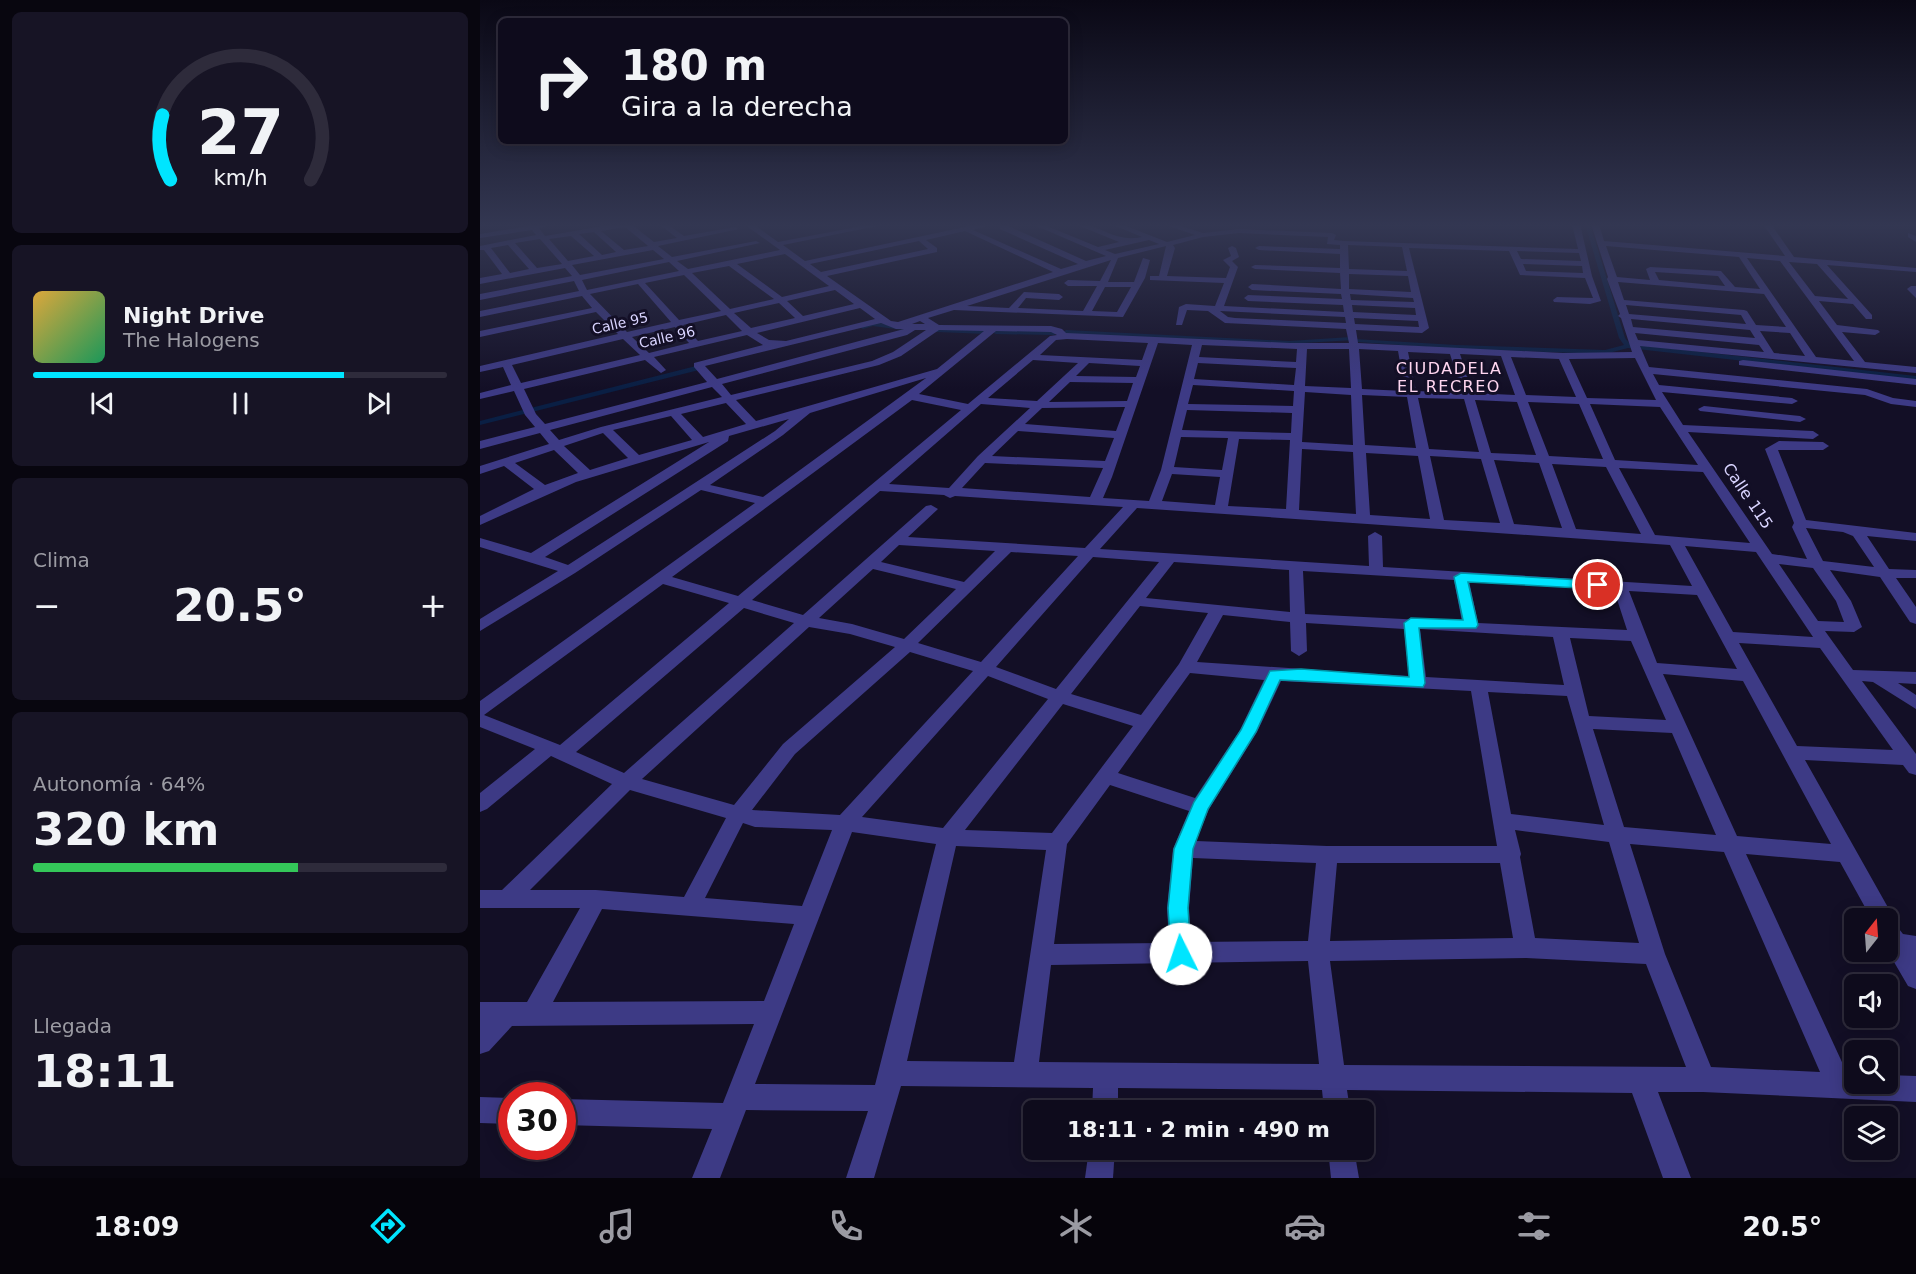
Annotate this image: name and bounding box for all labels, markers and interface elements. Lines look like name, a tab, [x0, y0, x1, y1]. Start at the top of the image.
text: 180 m	[621, 41, 767, 90]
icon: right	[522, 42, 600, 120]
text: Gira a la derecha	[621, 91, 853, 122]
text: 27	[197, 96, 283, 169]
text: km/h	[213, 165, 267, 190]
text: Night Drive	[123, 303, 264, 328]
street label: Calle 95	[590, 309, 650, 337]
street label: Calle 96	[637, 323, 697, 351]
text: The Halogens	[123, 328, 260, 352]
district label: CIUDADELA EL RECREO	[1396, 359, 1502, 396]
icon: previous	[86, 387, 119, 420]
icon: pause	[224, 387, 257, 420]
icon: next	[362, 387, 395, 420]
street label: Calle 115	[1719, 459, 1777, 533]
text: Clima	[33, 548, 90, 572]
pin	[1572, 559, 1623, 610]
icon: arrive	[1581, 568, 1614, 601]
text: 20.5°	[173, 579, 307, 632]
text: −	[33, 586, 61, 625]
text: +	[419, 586, 447, 625]
text: Autonomía · 64%	[33, 772, 205, 796]
text: 320 km	[33, 803, 219, 856]
north arrow	[1844, 908, 1898, 962]
map controls	[1844, 908, 1898, 1160]
position arrow	[1149, 922, 1213, 986]
button: sound	[1844, 974, 1898, 1028]
text: Llegada	[33, 1014, 112, 1038]
button: search	[1844, 1040, 1898, 1094]
text: 18:11	[33, 1045, 176, 1098]
speed limit sign: 30	[498, 1082, 576, 1160]
button: layers	[1844, 1106, 1898, 1160]
text: 18:11 · 2 min · 490 m	[1067, 1117, 1330, 1142]
icon: directions	[367, 1205, 409, 1247]
icon: music	[596, 1205, 638, 1247]
icon: phone	[825, 1205, 867, 1247]
icon: climate	[1055, 1205, 1097, 1247]
icon: car	[1284, 1205, 1326, 1247]
icon: filters	[1513, 1205, 1555, 1247]
text: 18:09	[94, 1211, 180, 1242]
text: 20.5°	[1742, 1211, 1822, 1242]

